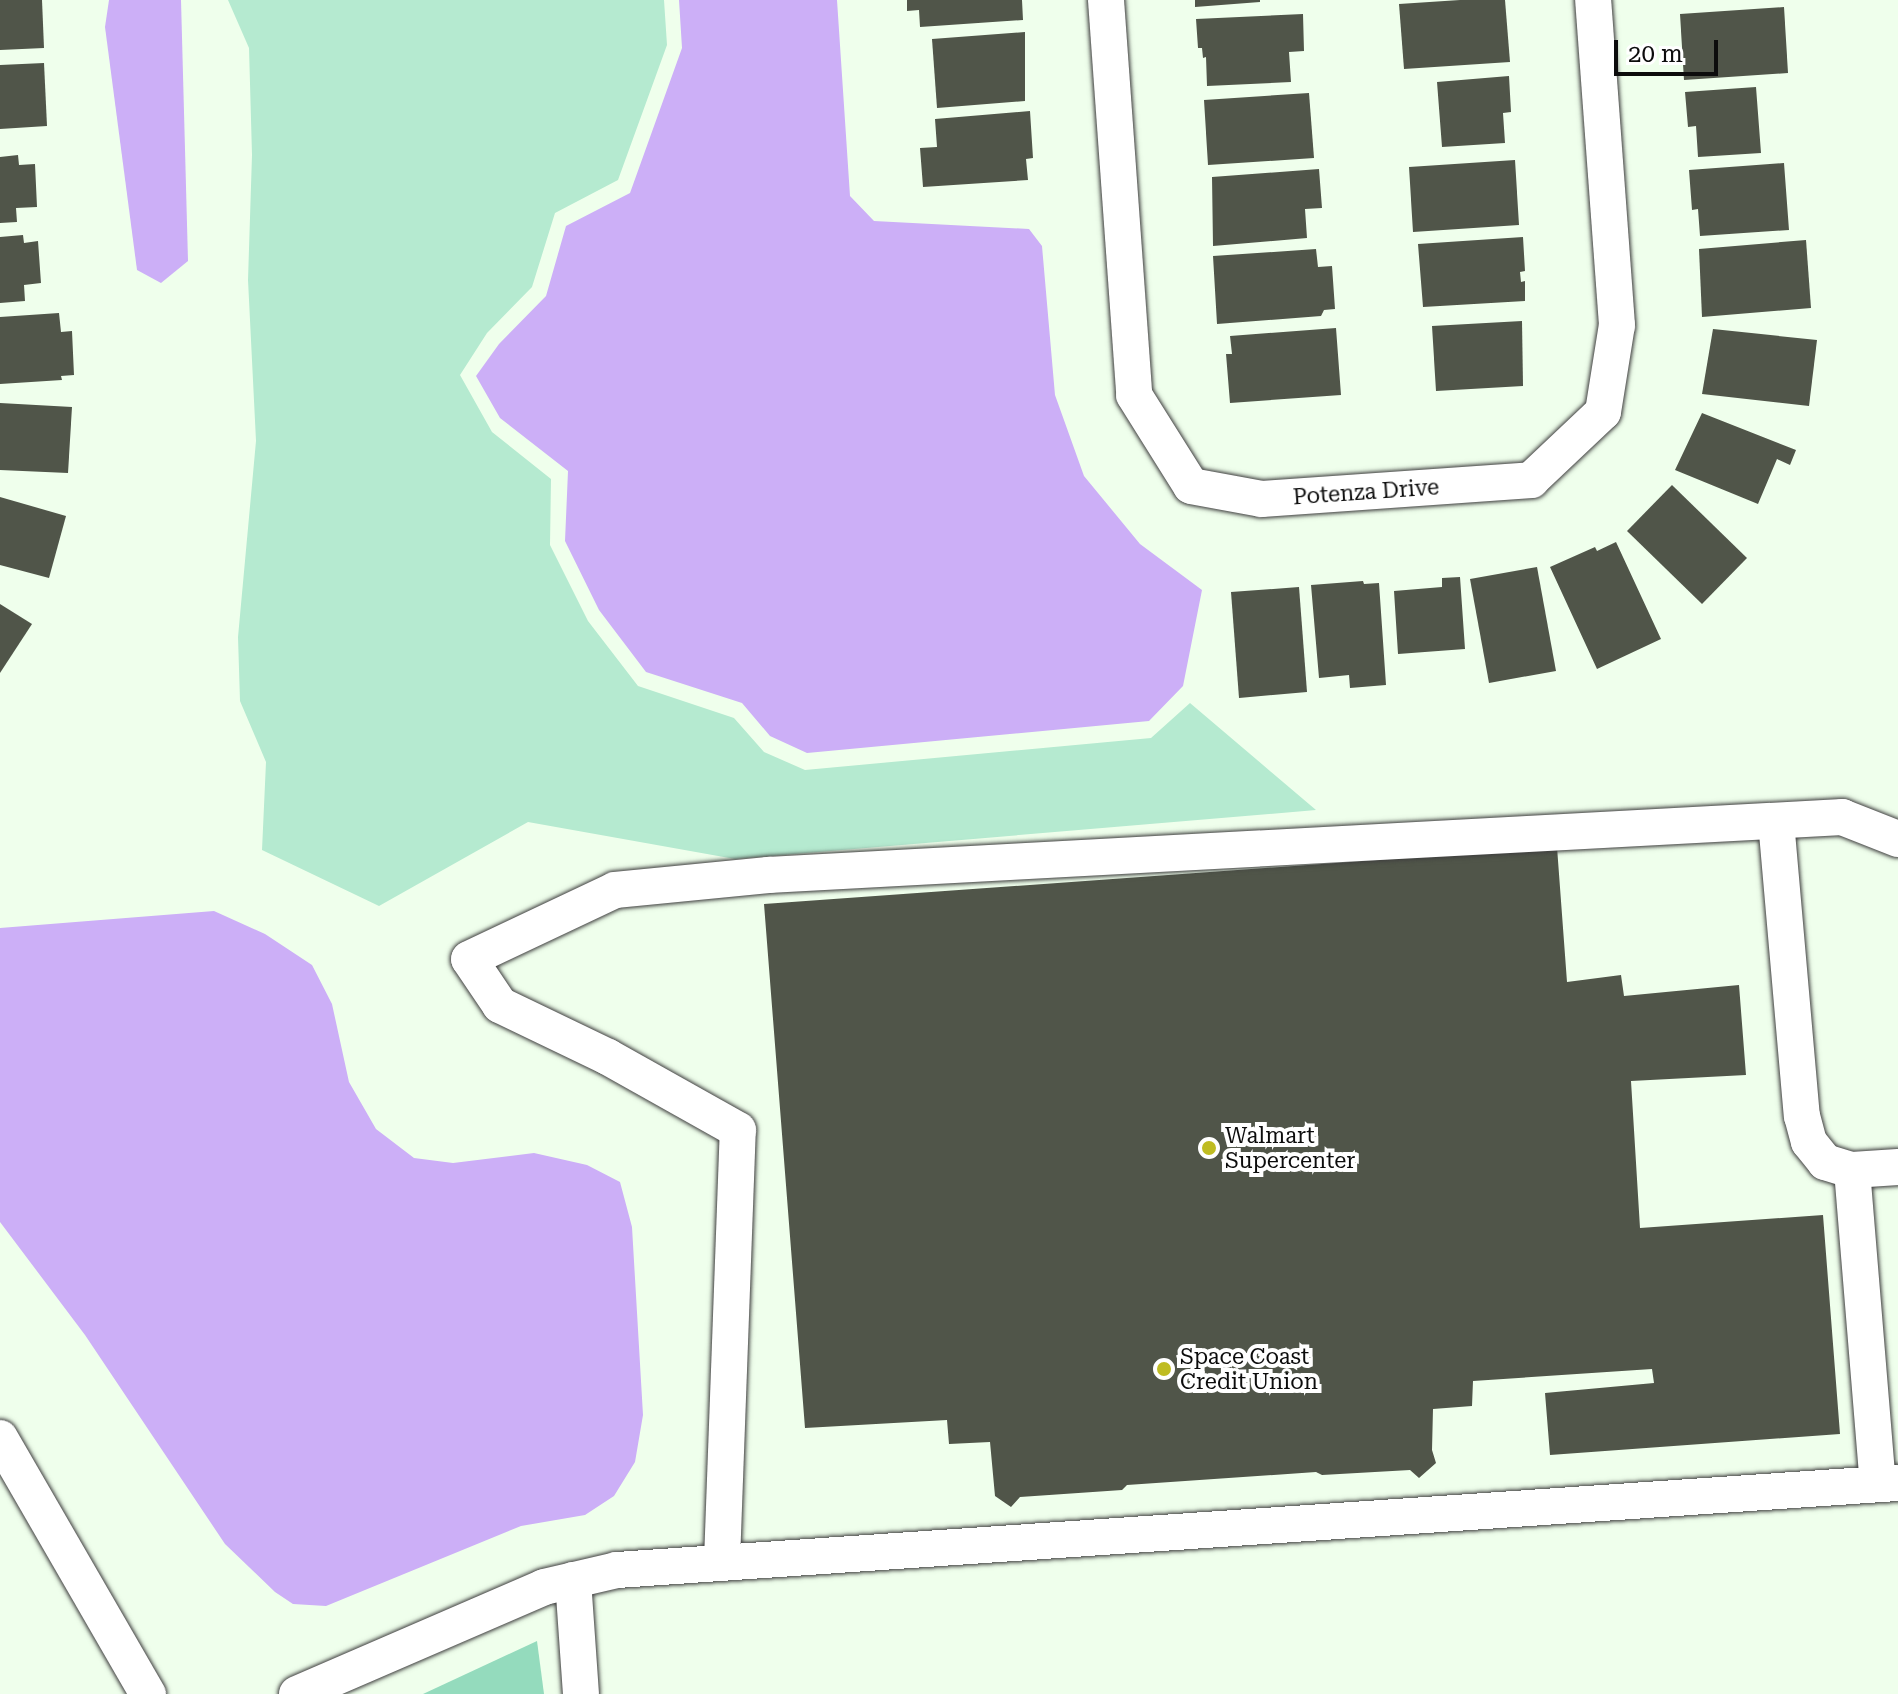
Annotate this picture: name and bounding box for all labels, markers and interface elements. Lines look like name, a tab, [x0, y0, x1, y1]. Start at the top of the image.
scale bar	[1618, 24, 1722, 74]
text: 20 m	[1628, 40, 1683, 68]
street label: Potenza Drive	[1292, 474, 1440, 510]
place label: Walmart Supercenter	[1225, 1122, 1355, 1174]
marker: Walmart Supercenter	[1200, 1139, 1218, 1157]
place label: Space Coast Credit Union	[1180, 1343, 1318, 1394]
marker: Space Coast Credit Union	[1155, 1360, 1173, 1378]

